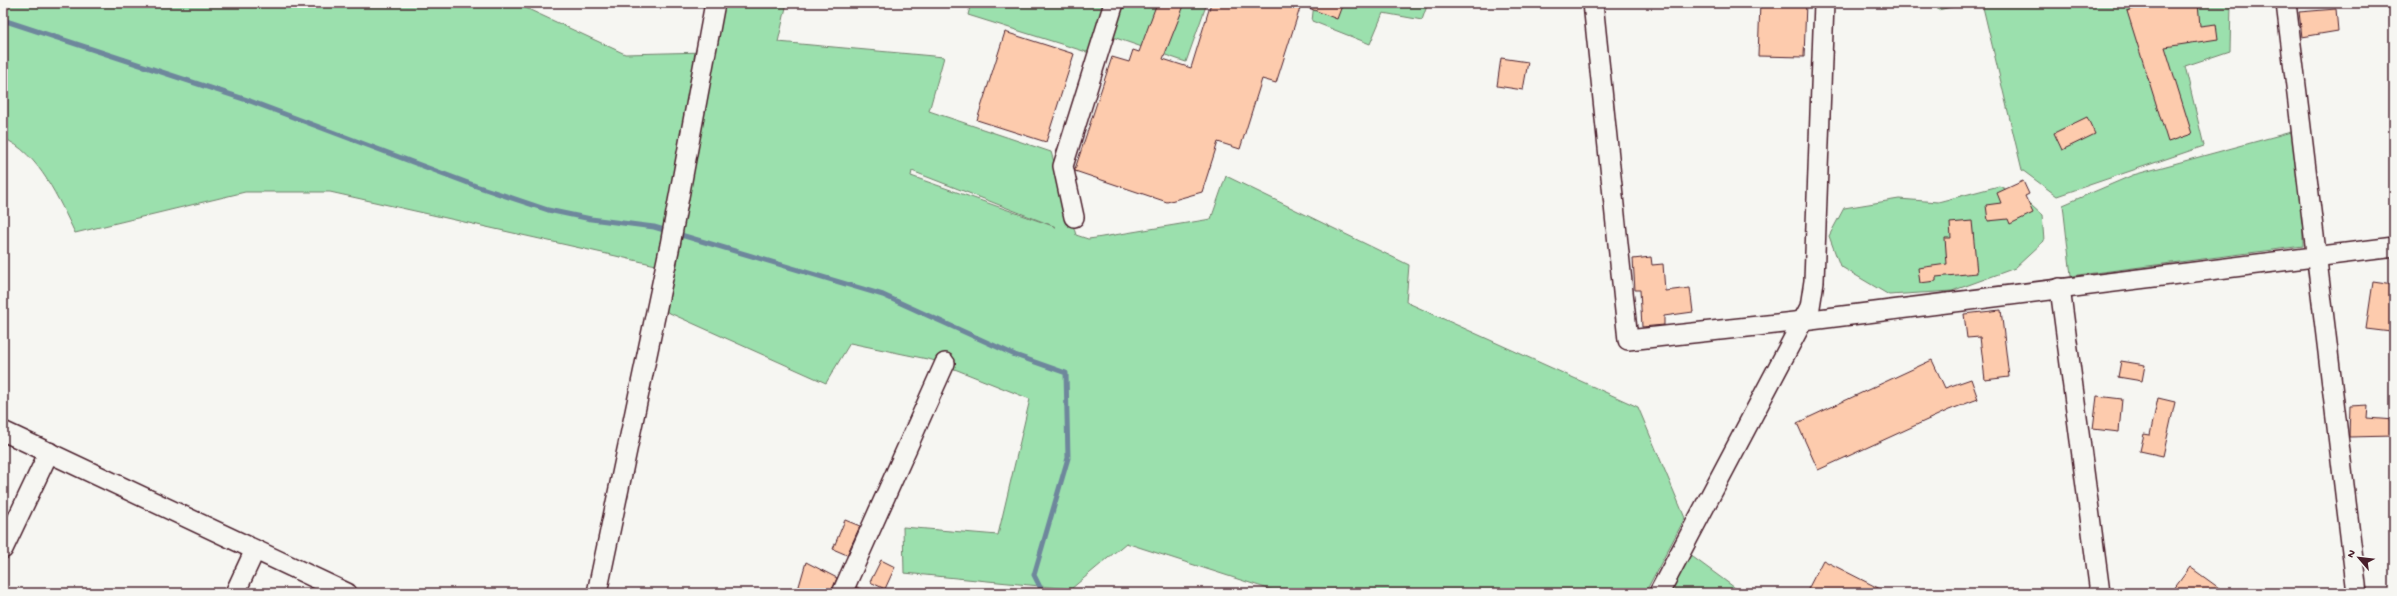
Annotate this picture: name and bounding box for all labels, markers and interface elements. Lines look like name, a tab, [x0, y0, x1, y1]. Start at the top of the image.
north arrow	[2339, 538, 2379, 578]
text: N	[2345, 548, 2359, 560]

